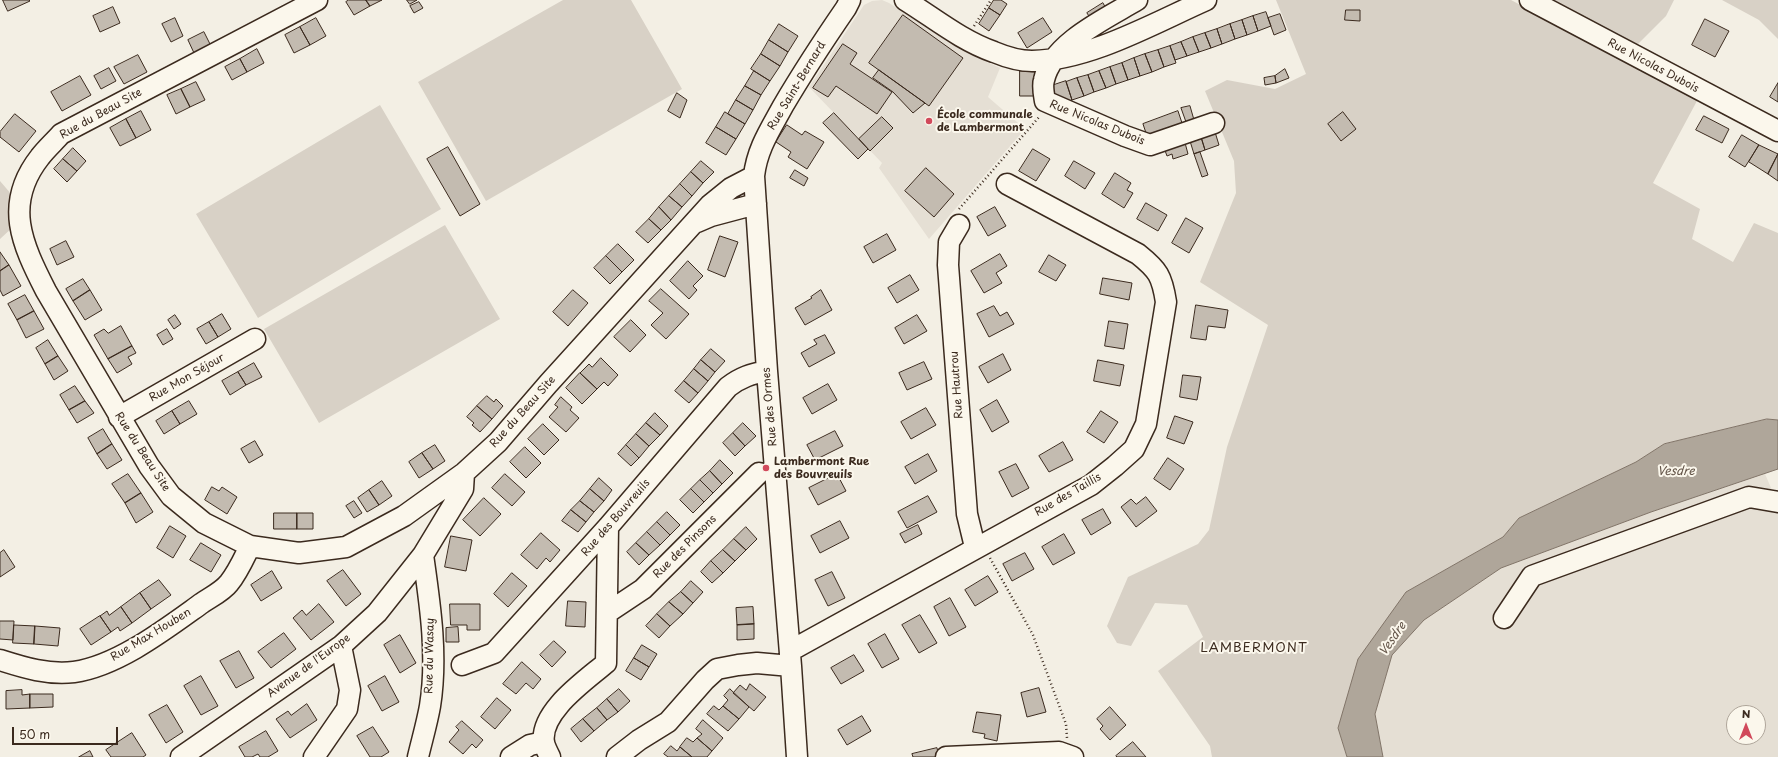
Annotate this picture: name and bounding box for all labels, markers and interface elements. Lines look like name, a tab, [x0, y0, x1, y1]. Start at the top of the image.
street label: Rue Nicolas Dubois	[1605, 36, 1701, 96]
street label: Rue Saint-Bernard	[765, 39, 829, 133]
street label: Rue du Beau Site	[58, 86, 144, 142]
street label: Rue Nicolas Dubois	[1047, 98, 1147, 148]
place label: École communale de Lambermont	[937, 108, 1033, 134]
marker: École communale de Lambermont	[924, 116, 934, 126]
street label: Rue Mon Séjour	[147, 351, 227, 405]
street label: Rue Hautrou	[948, 351, 966, 419]
street label: Rue des Ormes	[760, 367, 780, 447]
street label: Rue du Beau Site	[487, 373, 559, 451]
street label: Rue du Beau Site	[111, 410, 173, 494]
place label: Lambermont Rue des Bouvreuils	[774, 455, 869, 481]
marker: Lambermont Rue des Bouvreuils	[761, 463, 771, 473]
water label: Vesdre	[1657, 465, 1695, 479]
street label: Rue des Taillis	[1032, 471, 1104, 519]
street label: Rue des Bouvreuils	[579, 477, 653, 559]
street label: Rue des Pinsons	[651, 513, 719, 581]
street label: Rue Max Houben	[108, 606, 194, 664]
street label: Rue du Wasay	[423, 618, 437, 694]
water label: Vesdre	[1376, 620, 1410, 658]
street label: Avenue de l'Europe	[265, 631, 353, 701]
district label: LAMBERMONT	[1201, 640, 1307, 656]
north arrow	[1726, 705, 1766, 745]
text: N	[1742, 705, 1750, 722]
scale bar	[14, 719, 120, 745]
text: 50 m	[19, 725, 50, 743]

